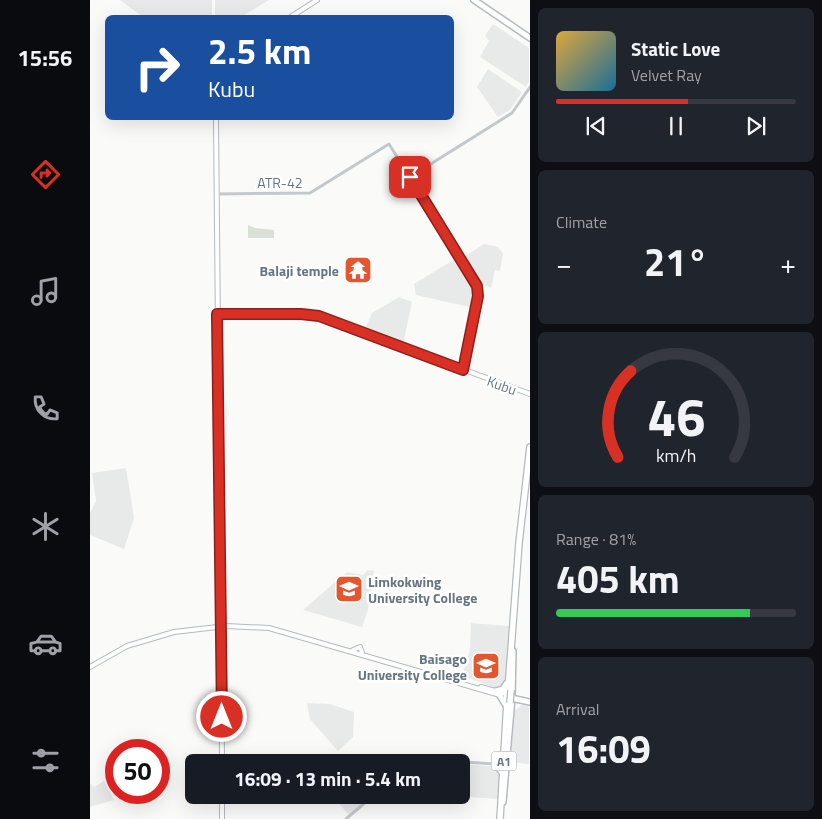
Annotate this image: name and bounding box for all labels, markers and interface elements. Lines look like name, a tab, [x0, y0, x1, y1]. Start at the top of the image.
text: 2.5 km	[208, 24, 311, 78]
text: Static Love	[631, 34, 720, 63]
icon: right	[125, 35, 190, 100]
text: 15:56	[18, 41, 72, 75]
text: Velvet Ray	[631, 63, 702, 87]
text: Kubu	[208, 72, 255, 106]
icon: previous	[582, 112, 610, 140]
icon: pause	[662, 112, 690, 140]
icon: next	[742, 112, 770, 140]
pin	[389, 156, 431, 198]
icon: directions	[28, 157, 63, 192]
icon: arrive	[396, 163, 424, 191]
street label: ATR-42	[257, 172, 303, 193]
text: Climate	[556, 210, 607, 234]
text: 21°	[644, 233, 708, 291]
text: −	[556, 242, 572, 285]
text: +	[780, 242, 796, 285]
temple icon: Balaji temple	[343, 255, 373, 285]
place label: Balaji temple	[260, 260, 339, 281]
icon: music	[28, 274, 63, 309]
street label: Kubu	[484, 370, 520, 400]
text: 46	[647, 377, 705, 456]
icon: phone	[28, 391, 63, 426]
text: km/h	[656, 442, 696, 469]
icon: climate	[28, 509, 63, 544]
text: Range · 81%	[556, 527, 636, 551]
text: 405 km	[556, 550, 680, 608]
place label: Limkokwing University College	[368, 571, 477, 608]
school or university icon: Limkokwing University College	[334, 574, 364, 604]
icon: car	[28, 626, 63, 661]
place label: Baisago University College	[358, 648, 467, 685]
school or university icon: Baisago University College	[471, 651, 501, 681]
position arrow	[195, 690, 247, 742]
text: Arrival	[556, 697, 599, 721]
text: 16:09	[556, 720, 651, 778]
speed limit sign: 50	[105, 739, 170, 804]
icon: filters	[28, 743, 63, 778]
road number: A1	[492, 751, 516, 770]
text: 16:09 · 13 min · 5.4 km	[234, 764, 421, 793]

